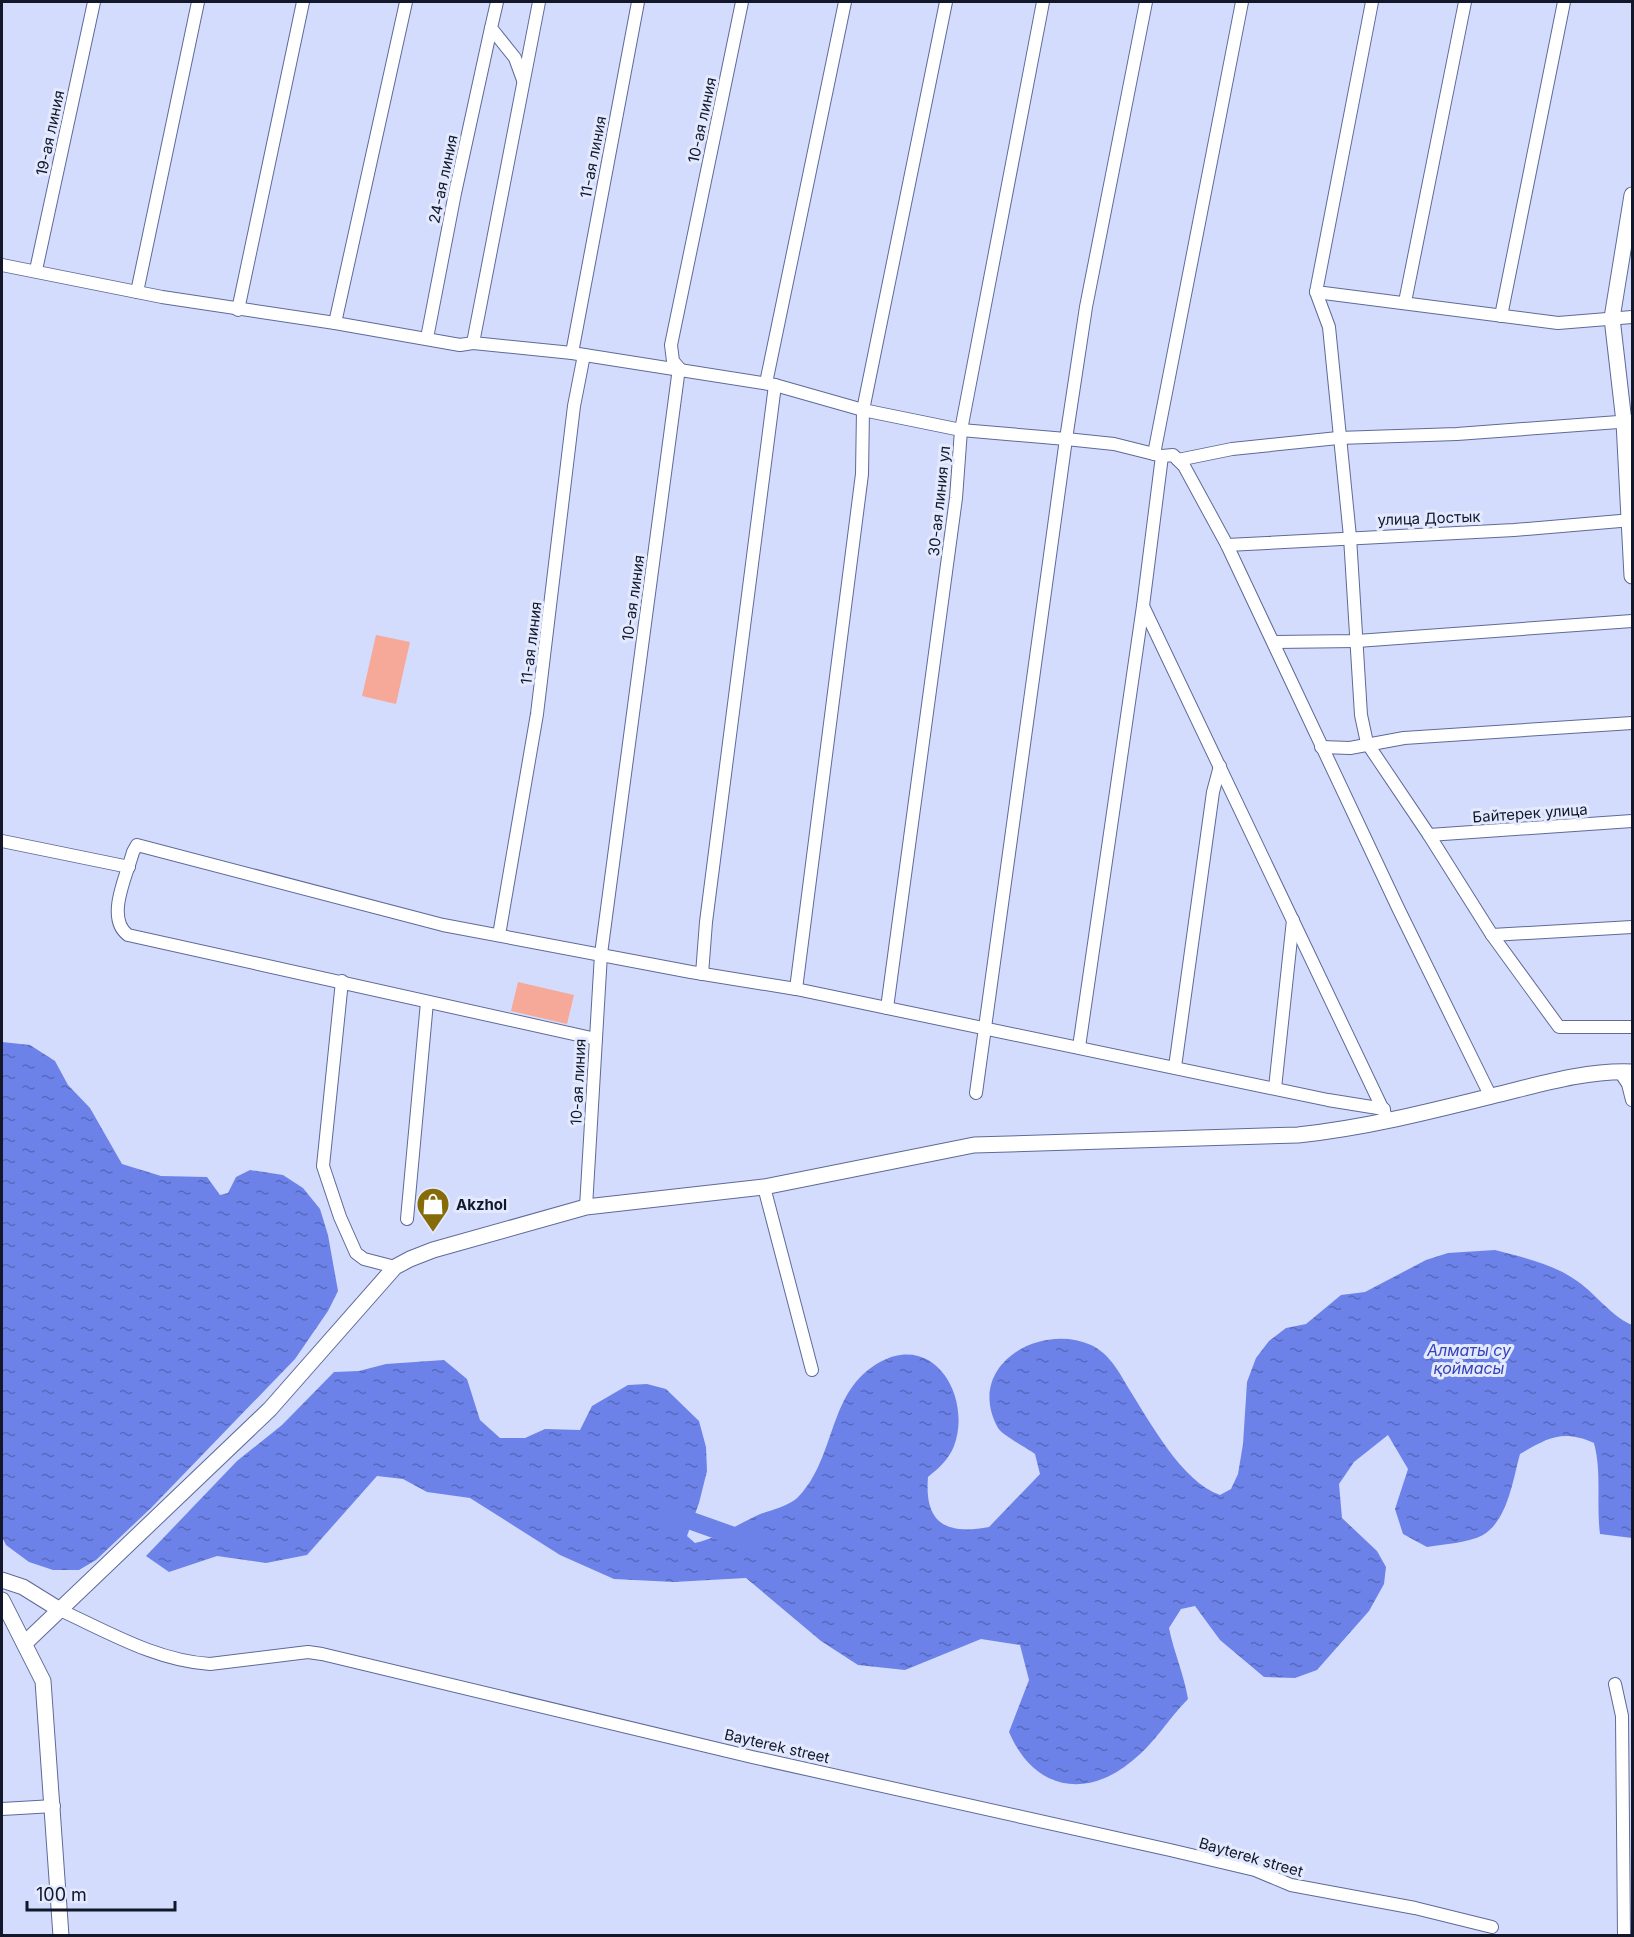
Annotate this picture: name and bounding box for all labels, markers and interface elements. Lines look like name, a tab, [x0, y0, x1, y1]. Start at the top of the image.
street label: 10-ая линия	[684, 75, 720, 165]
street label: 19-ая линия	[32, 89, 68, 177]
street label: 11-ая линия	[576, 114, 610, 200]
street label: 24-ая линия	[424, 133, 462, 225]
street label: 30-ая линия ул	[924, 445, 954, 557]
street label: улица Достык	[1377, 507, 1481, 529]
street label: 10-ая линия	[618, 554, 648, 642]
street label: 11-ая линия	[516, 600, 546, 686]
street label: Байтерек улица	[1472, 799, 1588, 827]
street label: 10-ая линия	[566, 1038, 590, 1126]
shop icon: Akzhol	[415, 1186, 451, 1233]
place label: Akzhol	[456, 1195, 507, 1214]
water label: Алматы су қоймасы	[1426, 1340, 1512, 1378]
street label: Bayterek street	[723, 1725, 832, 1767]
street label: Bayterek street	[1197, 1833, 1305, 1881]
scale bar	[27, 1874, 176, 1912]
text: 100 m	[36, 1884, 87, 1905]

